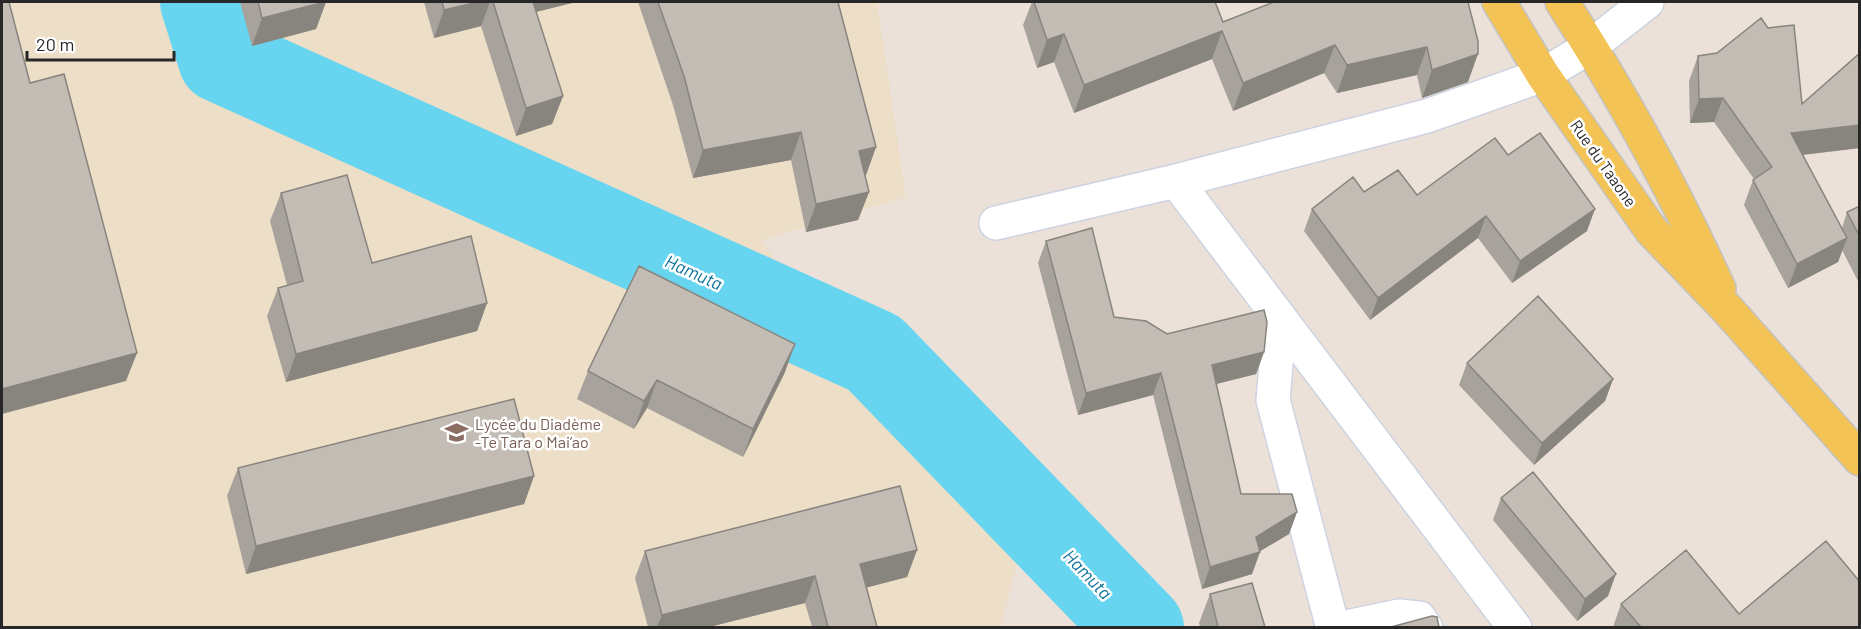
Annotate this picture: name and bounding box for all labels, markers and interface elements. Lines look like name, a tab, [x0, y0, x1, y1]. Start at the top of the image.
scale bar	[27, 24, 174, 62]
text: 20 m	[36, 33, 74, 55]
street label: Rue du Taaone	[1567, 116, 1641, 210]
water label: Hamuta	[662, 250, 726, 294]
place label: Lycée du Diadème -Te Tara o Mai’ao	[475, 414, 601, 451]
school or university icon: Lycée du Diadème -Te Tara o Mai’ao	[444, 419, 470, 445]
water label: Hamuta	[1059, 545, 1117, 603]

